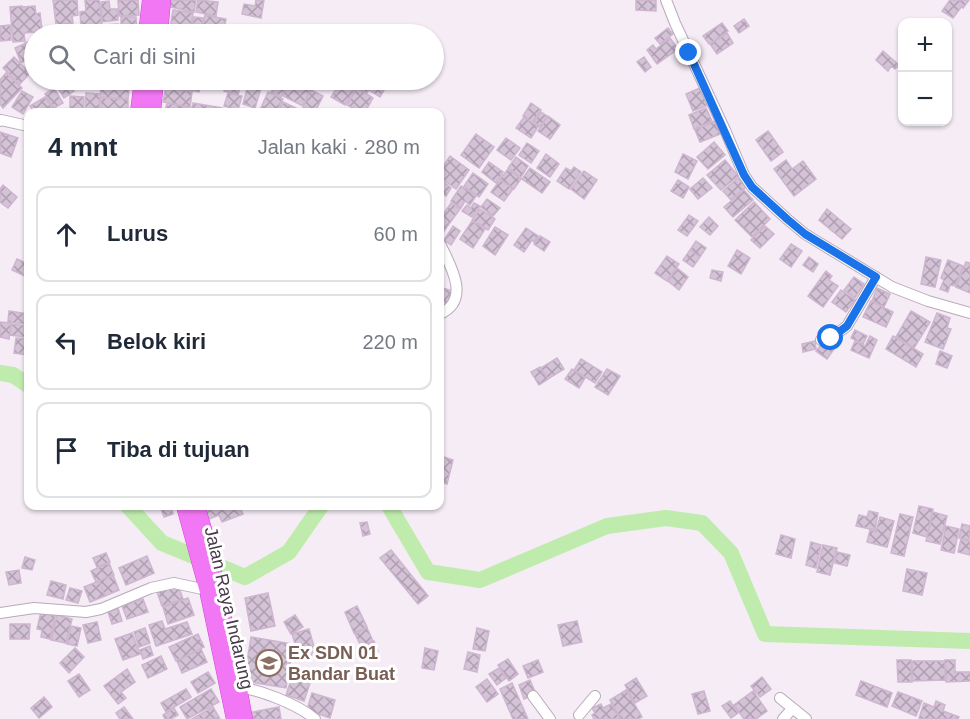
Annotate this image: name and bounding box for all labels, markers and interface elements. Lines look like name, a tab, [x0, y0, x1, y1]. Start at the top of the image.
map controls	[898, 18, 952, 126]
button: +	[898, 18, 952, 72]
search box	[24, 24, 444, 90]
route end	[675, 39, 701, 65]
icon: search	[45, 41, 78, 74]
text: Cari di sini	[93, 44, 196, 69]
button: −	[898, 72, 952, 126]
text: 4 mnt	[48, 132, 117, 162]
text: Jalan kaki · 280 m	[258, 136, 420, 158]
icon: ahead	[50, 218, 83, 251]
text: Lurus	[107, 221, 168, 246]
text: 60 m	[374, 223, 418, 245]
route start	[817, 324, 843, 350]
icon: left	[50, 326, 83, 359]
text: Belok kiri	[107, 329, 206, 354]
text: 220 m	[362, 331, 418, 353]
icon: arrive	[50, 434, 83, 467]
text: Tiba di tujuan	[107, 437, 250, 462]
street label: Jalan Raya Indarung	[201, 525, 257, 691]
place label: Ex SDN 01 Bandar Buat	[288, 643, 395, 684]
school or university icon: Ex SDN 01 Bandar Buat	[254, 648, 284, 678]

